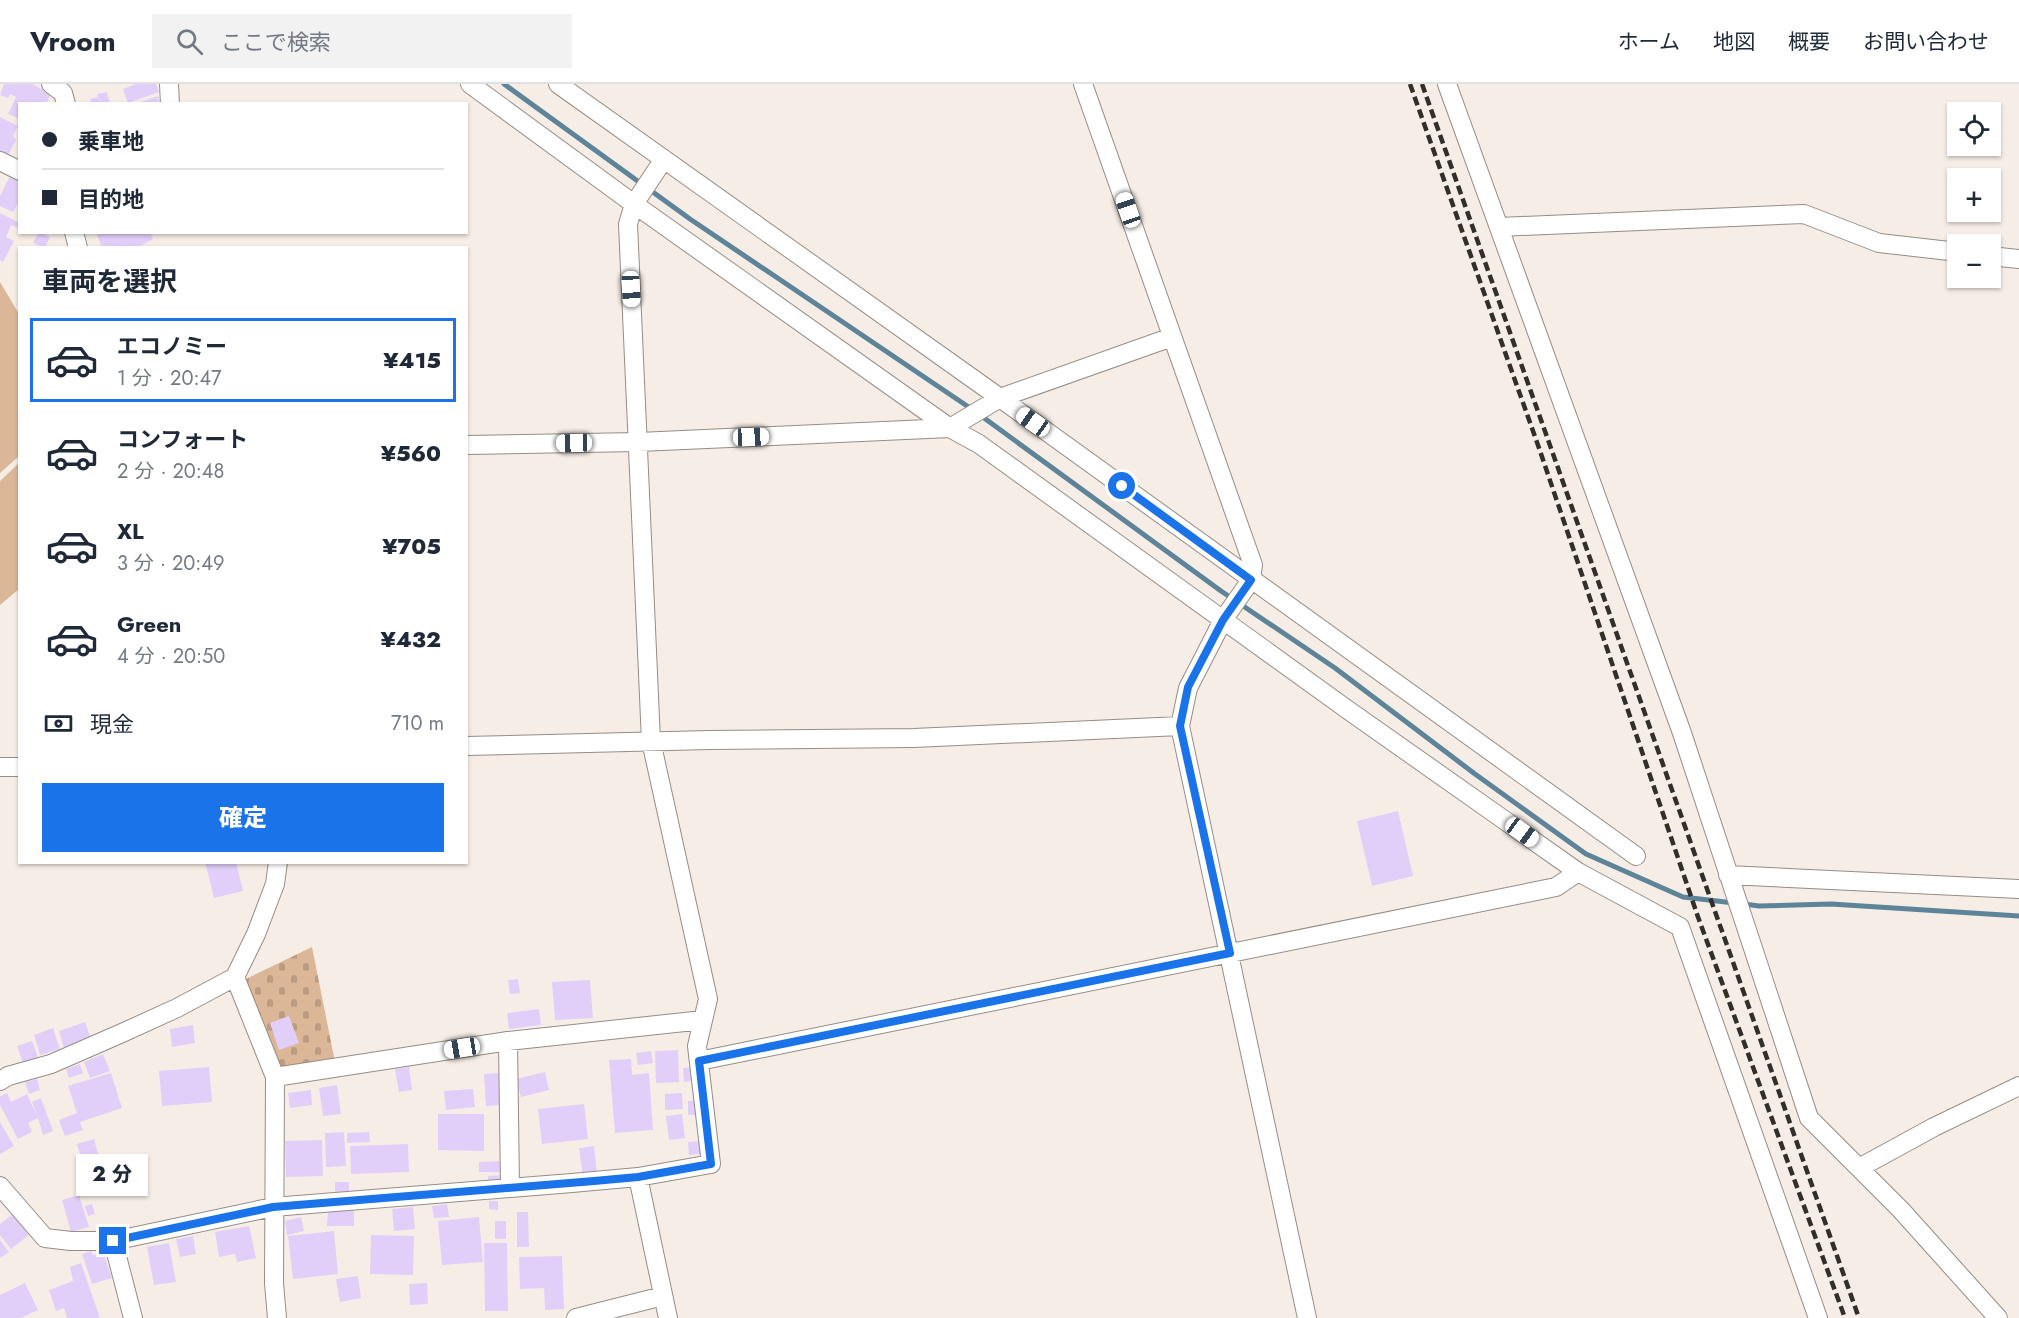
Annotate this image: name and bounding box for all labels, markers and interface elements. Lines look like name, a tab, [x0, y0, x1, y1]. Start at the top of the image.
search box	[152, 14, 572, 68]
text: Vroom	[30, 21, 116, 62]
icon: search	[173, 25, 206, 58]
text: ここで検索	[221, 26, 331, 58]
text: ホーム	[1618, 27, 1680, 57]
text: 地図	[1713, 27, 1755, 57]
text: 概要	[1788, 27, 1830, 57]
text: お問い合わせ	[1863, 27, 1989, 57]
map controls	[1947, 102, 2001, 288]
button: locate	[1947, 102, 2001, 156]
text: 乗車地	[78, 125, 144, 157]
button: +	[1947, 168, 2001, 222]
text: 目的地	[78, 183, 144, 215]
car	[1114, 190, 1142, 230]
button: −	[1947, 234, 2001, 288]
text: 車両を選択	[42, 262, 177, 301]
car	[621, 271, 641, 307]
text: エコノミー	[117, 330, 227, 362]
icon: car	[45, 333, 99, 387]
text: ¥415	[383, 344, 441, 376]
text: 1 分 · 20:47	[117, 364, 222, 393]
car	[1013, 404, 1053, 440]
text: コンフォート	[117, 423, 248, 455]
icon: car	[45, 426, 99, 480]
car	[733, 427, 769, 447]
car	[556, 434, 592, 452]
text: ¥560	[381, 437, 441, 469]
text: 2 分 · 20:48	[117, 457, 224, 486]
route start	[1108, 472, 1135, 499]
text: XL	[117, 515, 144, 547]
icon: car	[45, 519, 99, 573]
text: ¥705	[382, 530, 441, 562]
text: 3 分 · 20:49	[117, 549, 224, 578]
text: Green	[117, 608, 181, 640]
icon: car	[45, 612, 99, 666]
text: ¥432	[380, 623, 441, 655]
text: 4 分 · 20:50	[117, 642, 225, 671]
icon: cash	[42, 707, 75, 740]
text: 現金	[90, 708, 134, 740]
text: 710 m	[391, 709, 444, 738]
button: 確定	[42, 783, 444, 852]
car	[1502, 814, 1542, 850]
car	[443, 1036, 481, 1060]
callout: 2 分	[77, 1154, 149, 1196]
text: 2 分	[92, 1160, 132, 1189]
route end	[99, 1227, 126, 1254]

